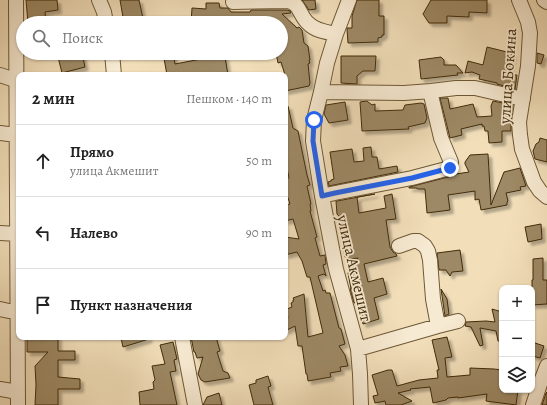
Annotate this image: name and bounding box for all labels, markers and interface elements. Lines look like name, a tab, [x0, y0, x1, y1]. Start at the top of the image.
search box	[16, 16, 288, 60]
icon: search	[30, 27, 52, 49]
street label: улица Бокина	[494, 27, 522, 126]
text: Поиск	[62, 28, 103, 48]
text: 2 мин	[32, 87, 75, 110]
text: Пешком · 140 m	[186, 90, 272, 107]
route start	[305, 111, 323, 129]
text: Прямо	[70, 142, 114, 162]
icon: ahead	[32, 150, 54, 172]
text: 50 m	[246, 152, 272, 169]
route end	[441, 159, 459, 177]
text: улица Акмешит	[70, 162, 159, 179]
street label: улица Акмешит	[331, 212, 377, 324]
icon: left	[32, 222, 54, 244]
text: Налево	[70, 223, 118, 243]
text: 90 m	[246, 224, 272, 241]
map controls	[499, 285, 535, 393]
button: +	[499, 285, 535, 321]
icon: arrive	[32, 294, 54, 316]
text: Пункт назначения	[70, 295, 192, 315]
button: −	[499, 321, 535, 357]
button: layers	[499, 357, 535, 393]

